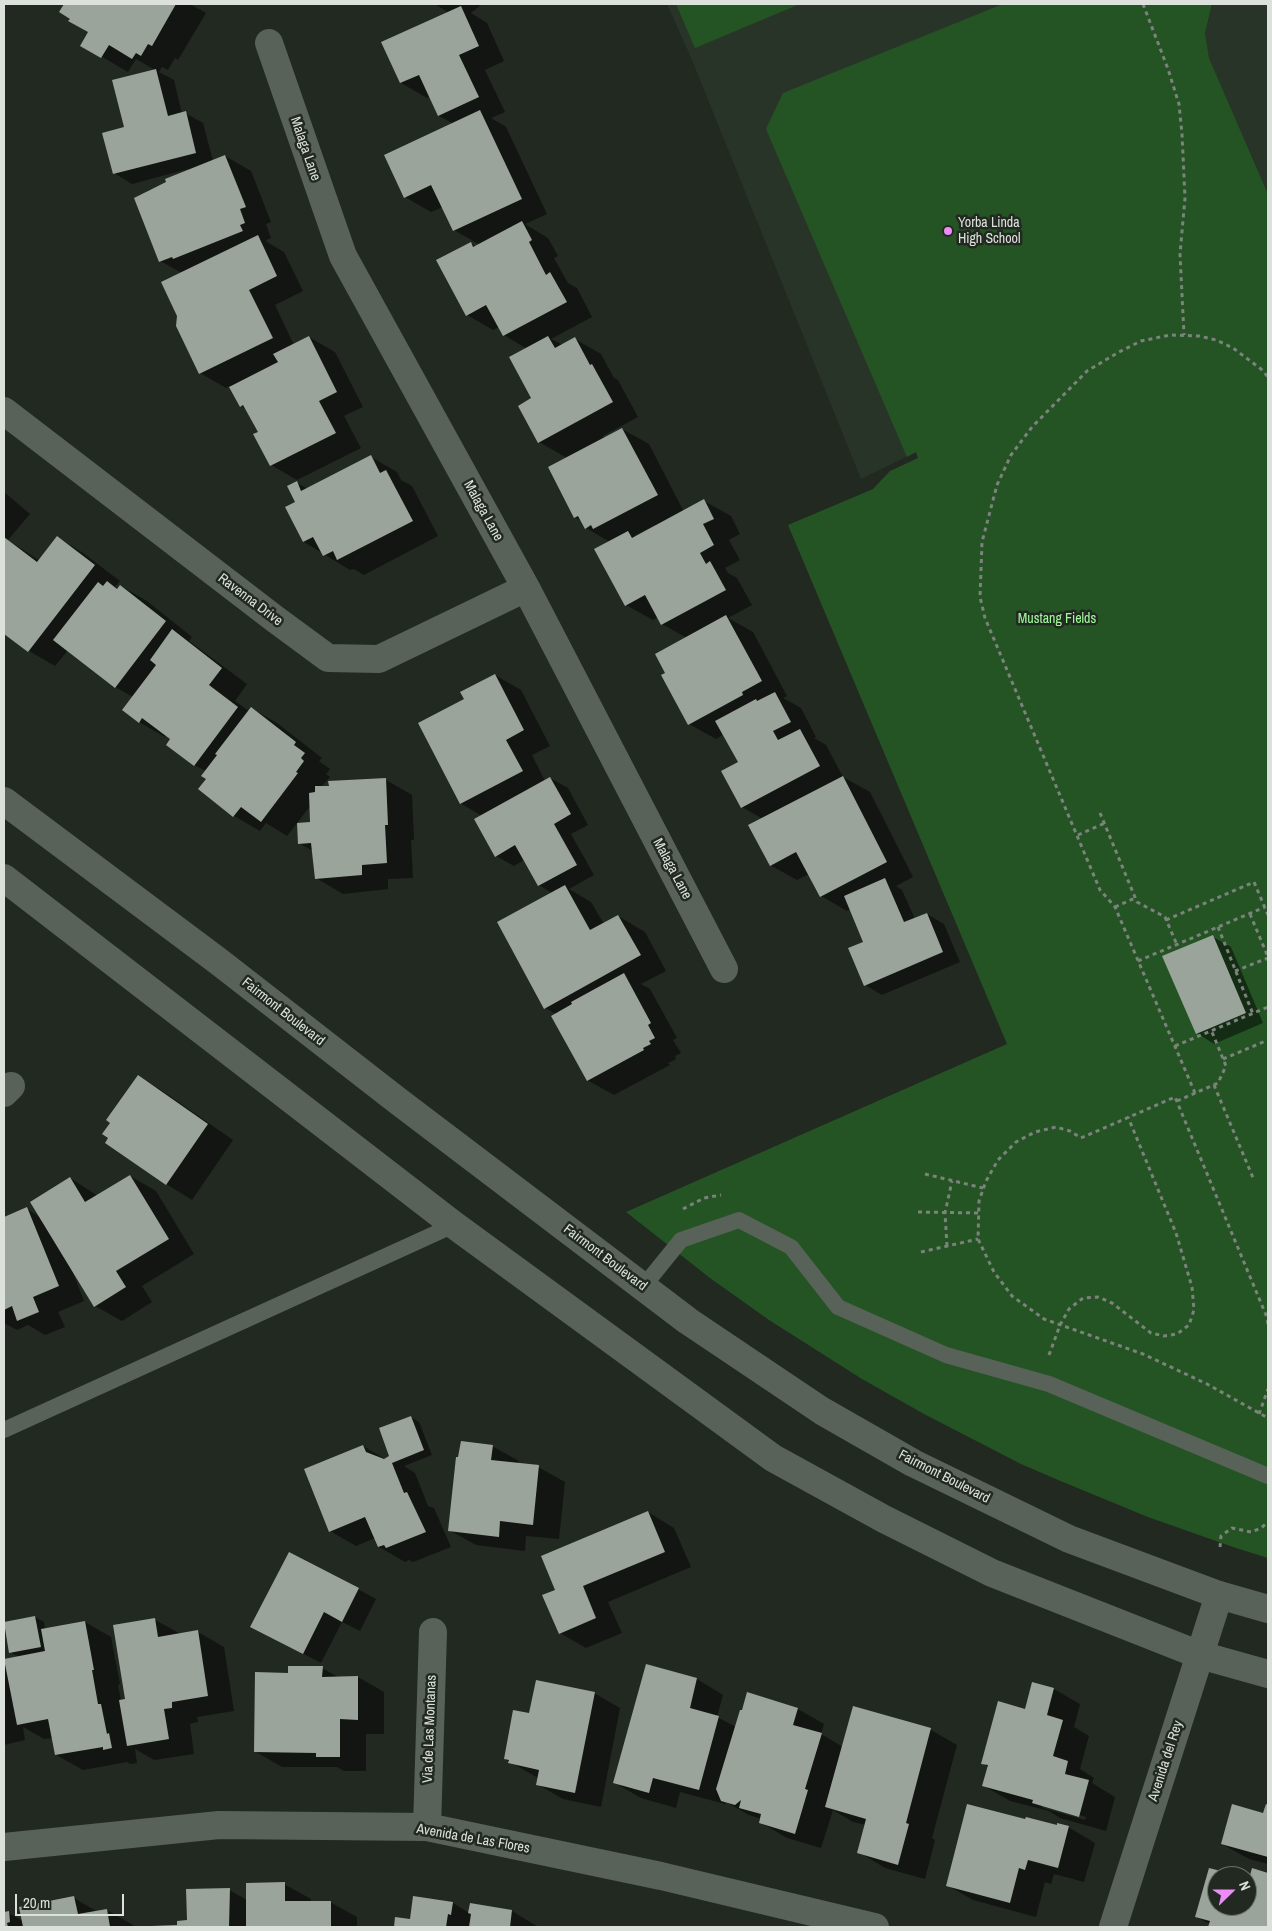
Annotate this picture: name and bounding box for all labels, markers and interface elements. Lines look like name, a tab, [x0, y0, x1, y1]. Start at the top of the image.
street label: Malaga Lane	[286, 115, 324, 183]
place label: Yorba Linda High School	[958, 215, 1021, 248]
marker: Yorba Linda High School	[942, 225, 954, 237]
street label: Malaga Lane	[460, 478, 506, 544]
street label: Ravenna Drive	[214, 570, 286, 630]
park label: Mustang Fields	[1018, 611, 1096, 627]
street label: Malaga Lane	[649, 836, 695, 902]
street label: Fairmont Boulevard	[238, 975, 328, 1049]
street label: Fairmont Boulevard	[560, 1221, 650, 1295]
street label: Fairmont Boulevard	[896, 1447, 992, 1507]
street label: Via de Las Montanas	[420, 1675, 440, 1783]
street label: Avenida del Rey	[1145, 1718, 1187, 1804]
street label: Avenida de Las Flores	[415, 1821, 531, 1857]
north arrow	[1207, 1866, 1257, 1916]
text: N	[1235, 1879, 1255, 1893]
scale bar	[18, 1884, 126, 1916]
text: 20 m	[23, 1892, 50, 1913]

